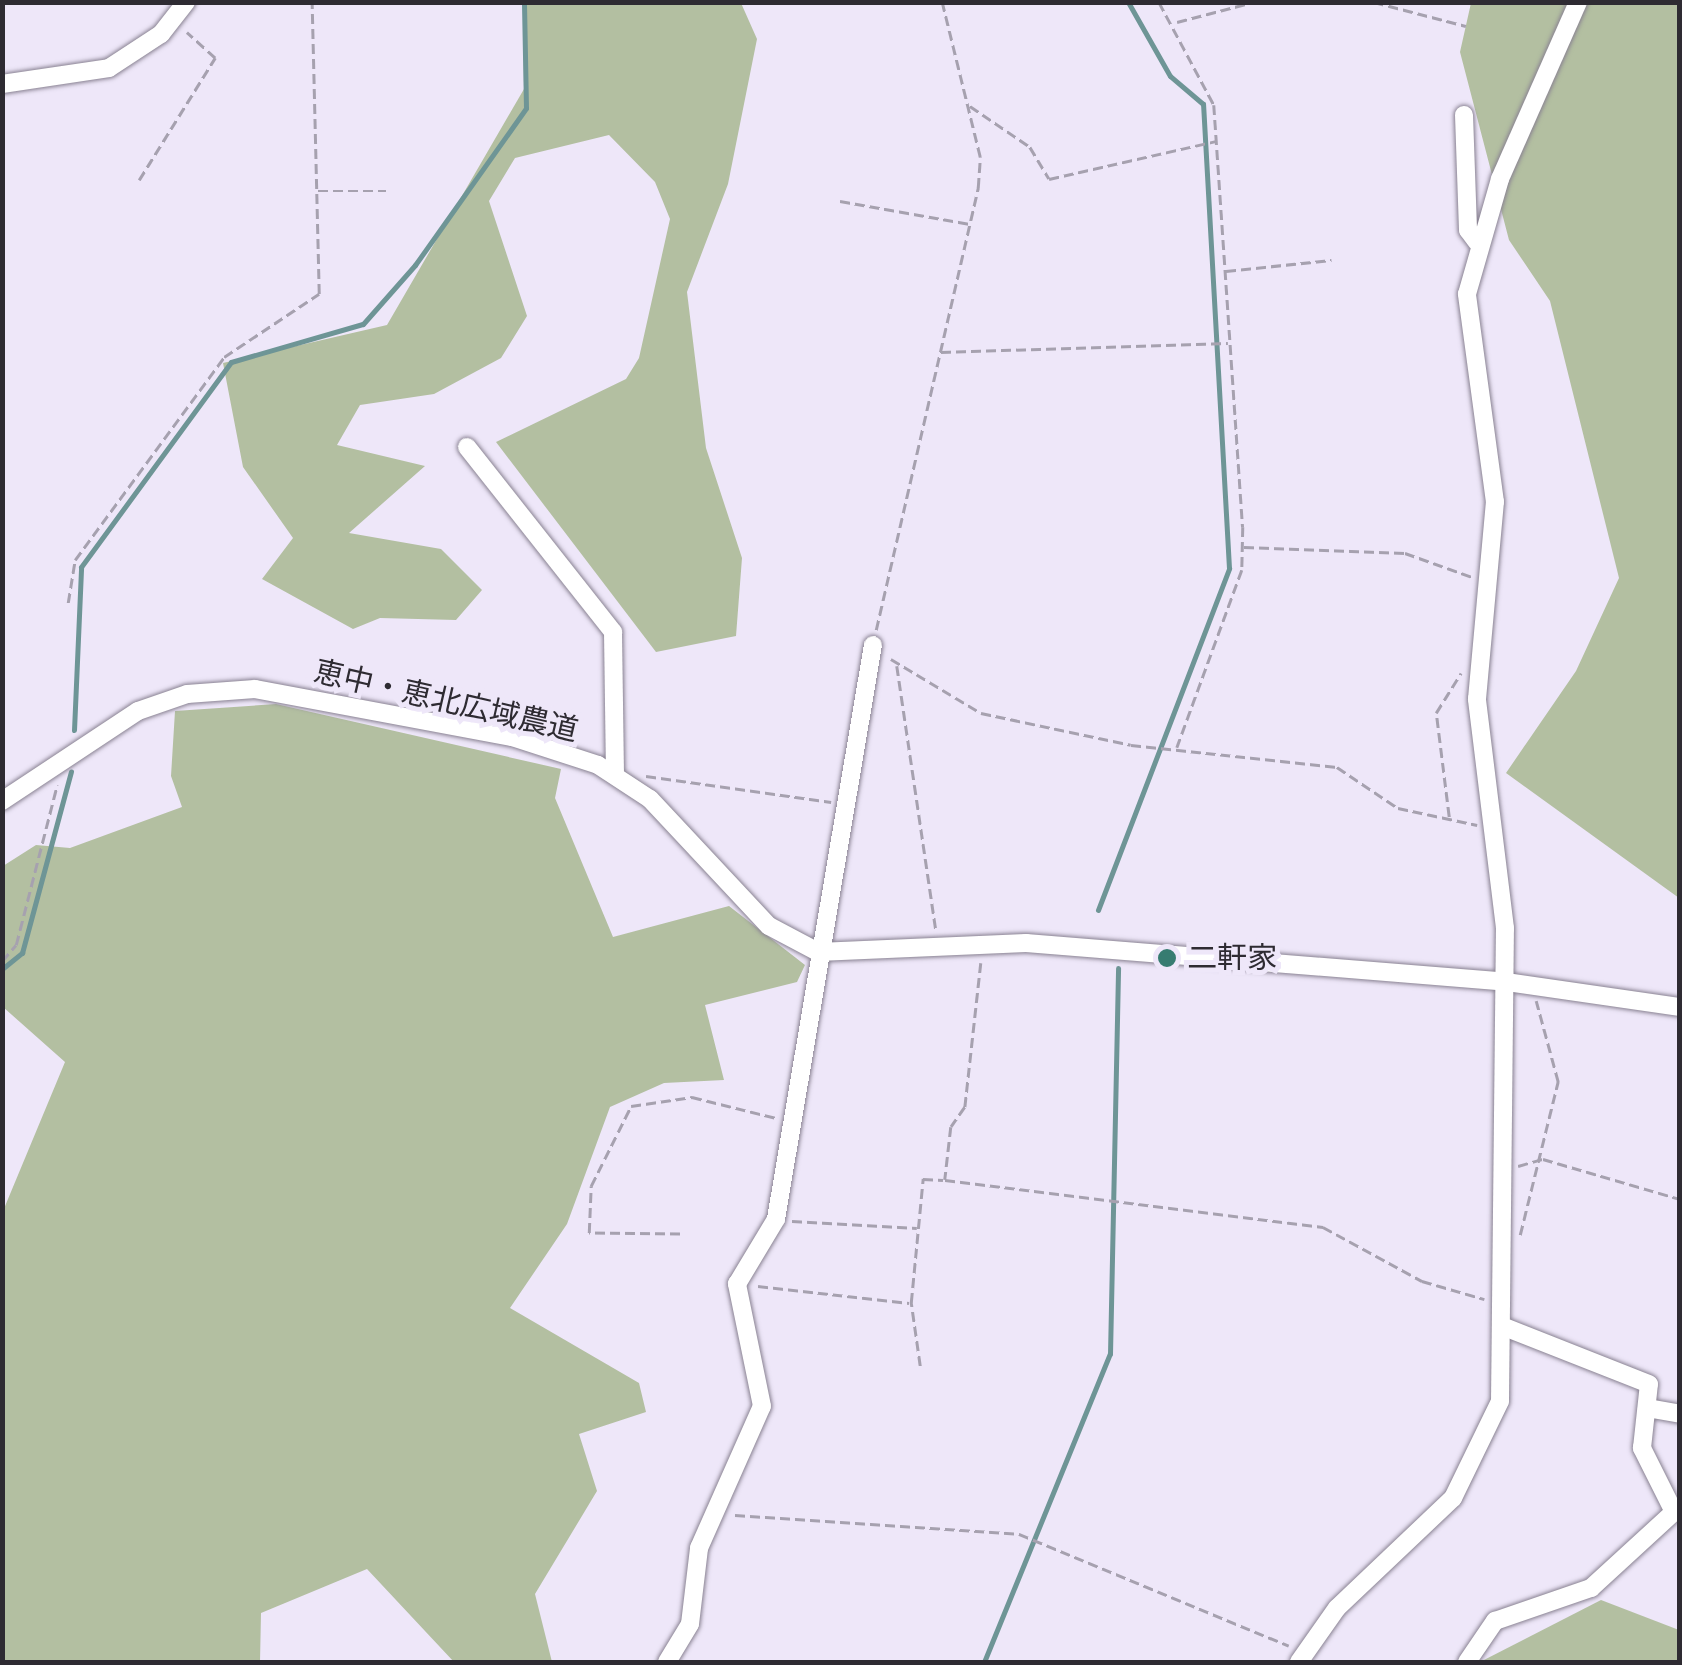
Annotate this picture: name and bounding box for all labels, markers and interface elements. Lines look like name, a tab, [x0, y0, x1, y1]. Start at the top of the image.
street label: 恵中・恵北広域農道	[310, 653, 582, 749]
place label: 二軒家	[1187, 940, 1277, 976]
marker: 二軒家	[1156, 947, 1178, 969]

